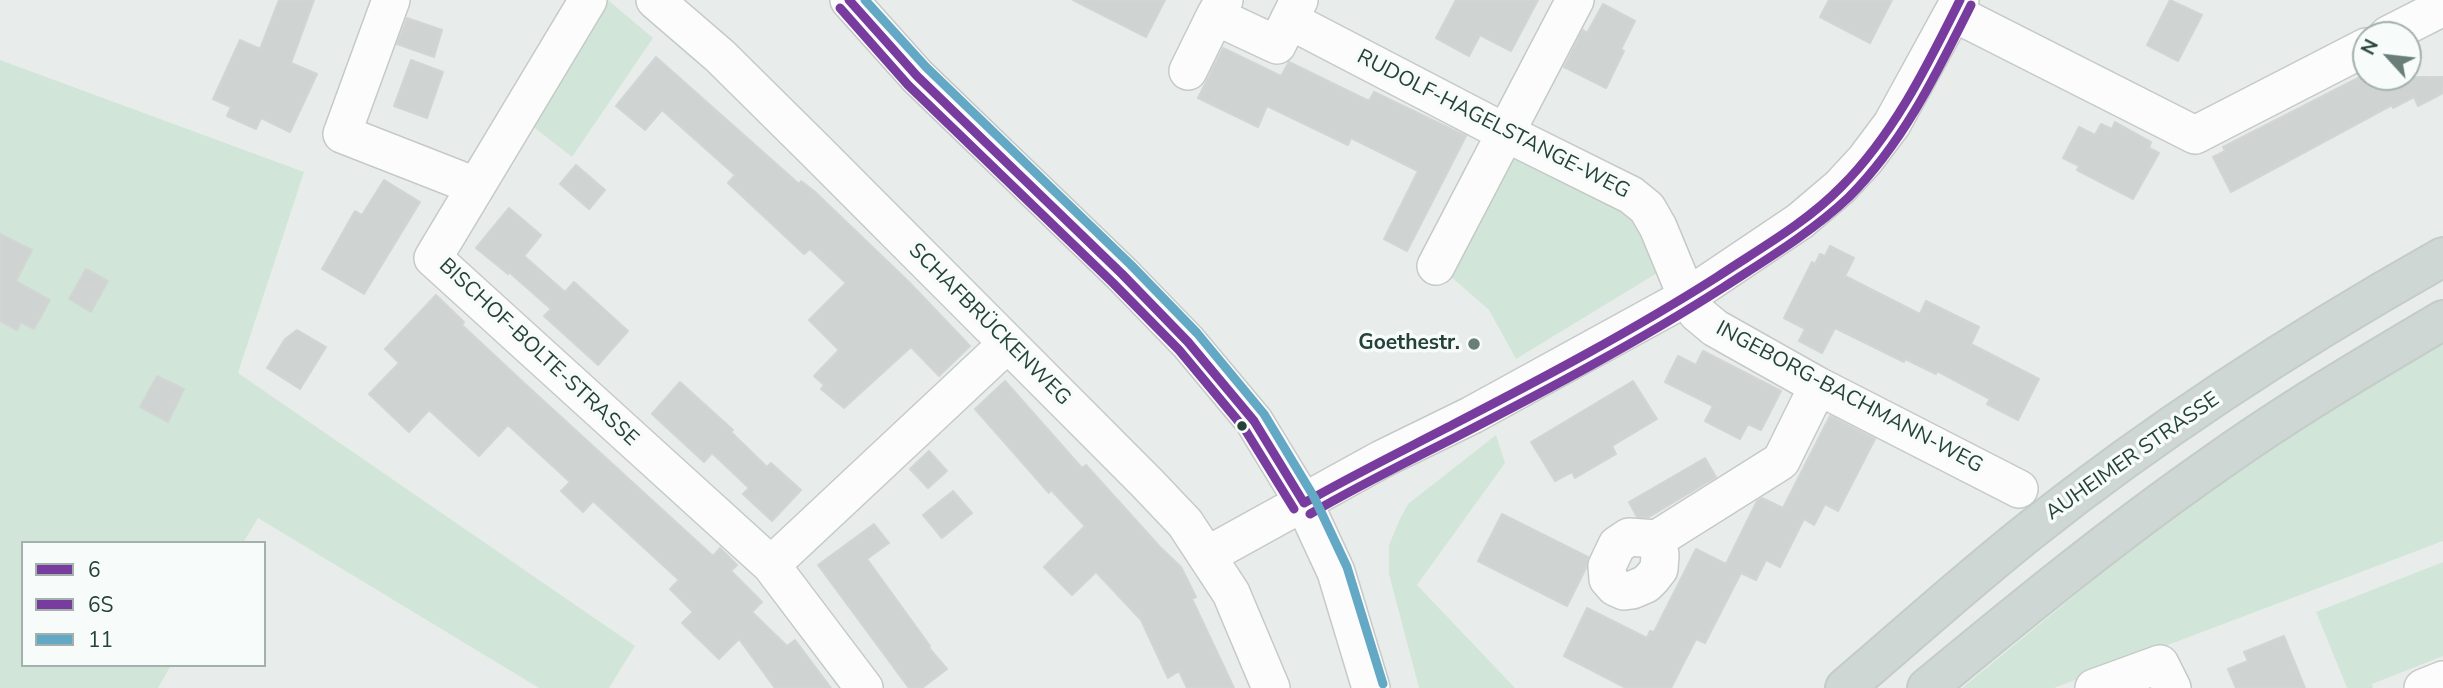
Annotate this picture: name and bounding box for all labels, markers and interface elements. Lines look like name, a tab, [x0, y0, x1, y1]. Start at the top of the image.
north arrow	[2352, 21, 2422, 91]
text: N	[2355, 35, 2385, 60]
street label: RUDOLF-HAGELSTANGE-WEG	[1352, 45, 1634, 205]
street label: SCHAFBRÜCKENWEG	[903, 239, 1075, 411]
street label: BISCHOF-BOLTE-STRASSE	[433, 254, 643, 452]
street label: INGEBORG-BACHMANN-WEG	[1711, 317, 1987, 479]
place label: Goethestr.	[1358, 331, 1460, 357]
marker: Goethestr.	[1466, 336, 1482, 352]
street label: AUHEIMER STRASSE	[2041, 388, 2225, 526]
unlabelled marker	[1235, 419, 1249, 433]
legend	[21, 541, 266, 667]
text: 6	[88, 556, 101, 584]
text: 6S	[88, 591, 114, 619]
text: 11	[88, 626, 113, 654]

